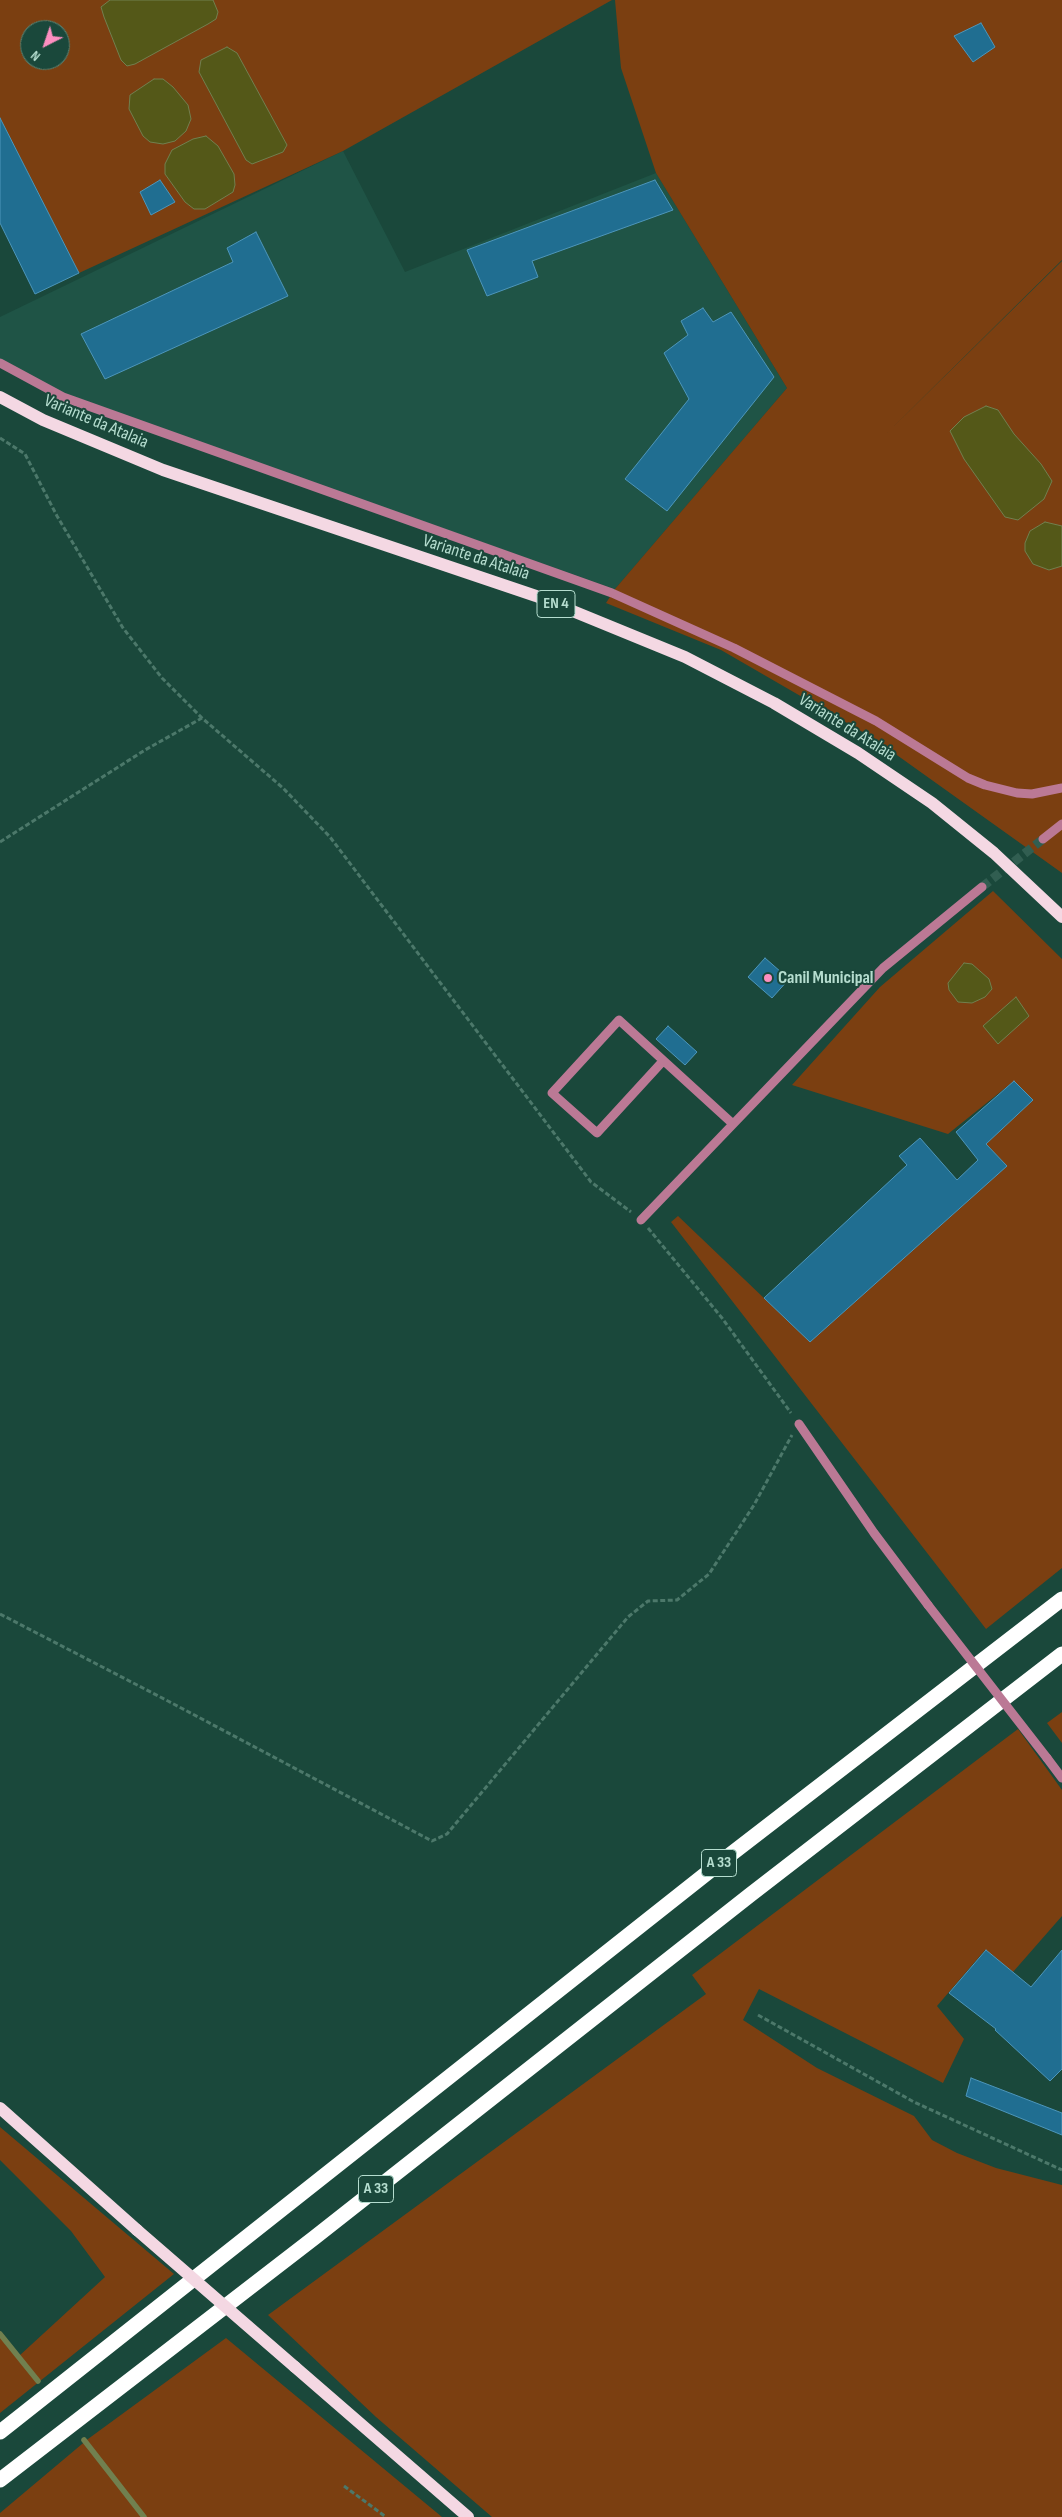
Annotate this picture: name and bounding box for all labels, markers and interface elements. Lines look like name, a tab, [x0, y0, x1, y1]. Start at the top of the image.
north arrow	[20, 20, 70, 70]
text: N	[27, 47, 44, 65]
street label: Variante da Atalaia	[41, 390, 151, 454]
street label: Variante da Atalaia	[420, 531, 532, 585]
road number: EN 4	[537, 590, 575, 618]
street label: Variante da Atalaia	[794, 689, 900, 767]
place label: Canil Municipal	[778, 967, 873, 989]
marker: Canil Municipal	[762, 972, 774, 984]
road number: A 33	[702, 1850, 736, 1876]
road number: A 33	[358, 2176, 394, 2202]

